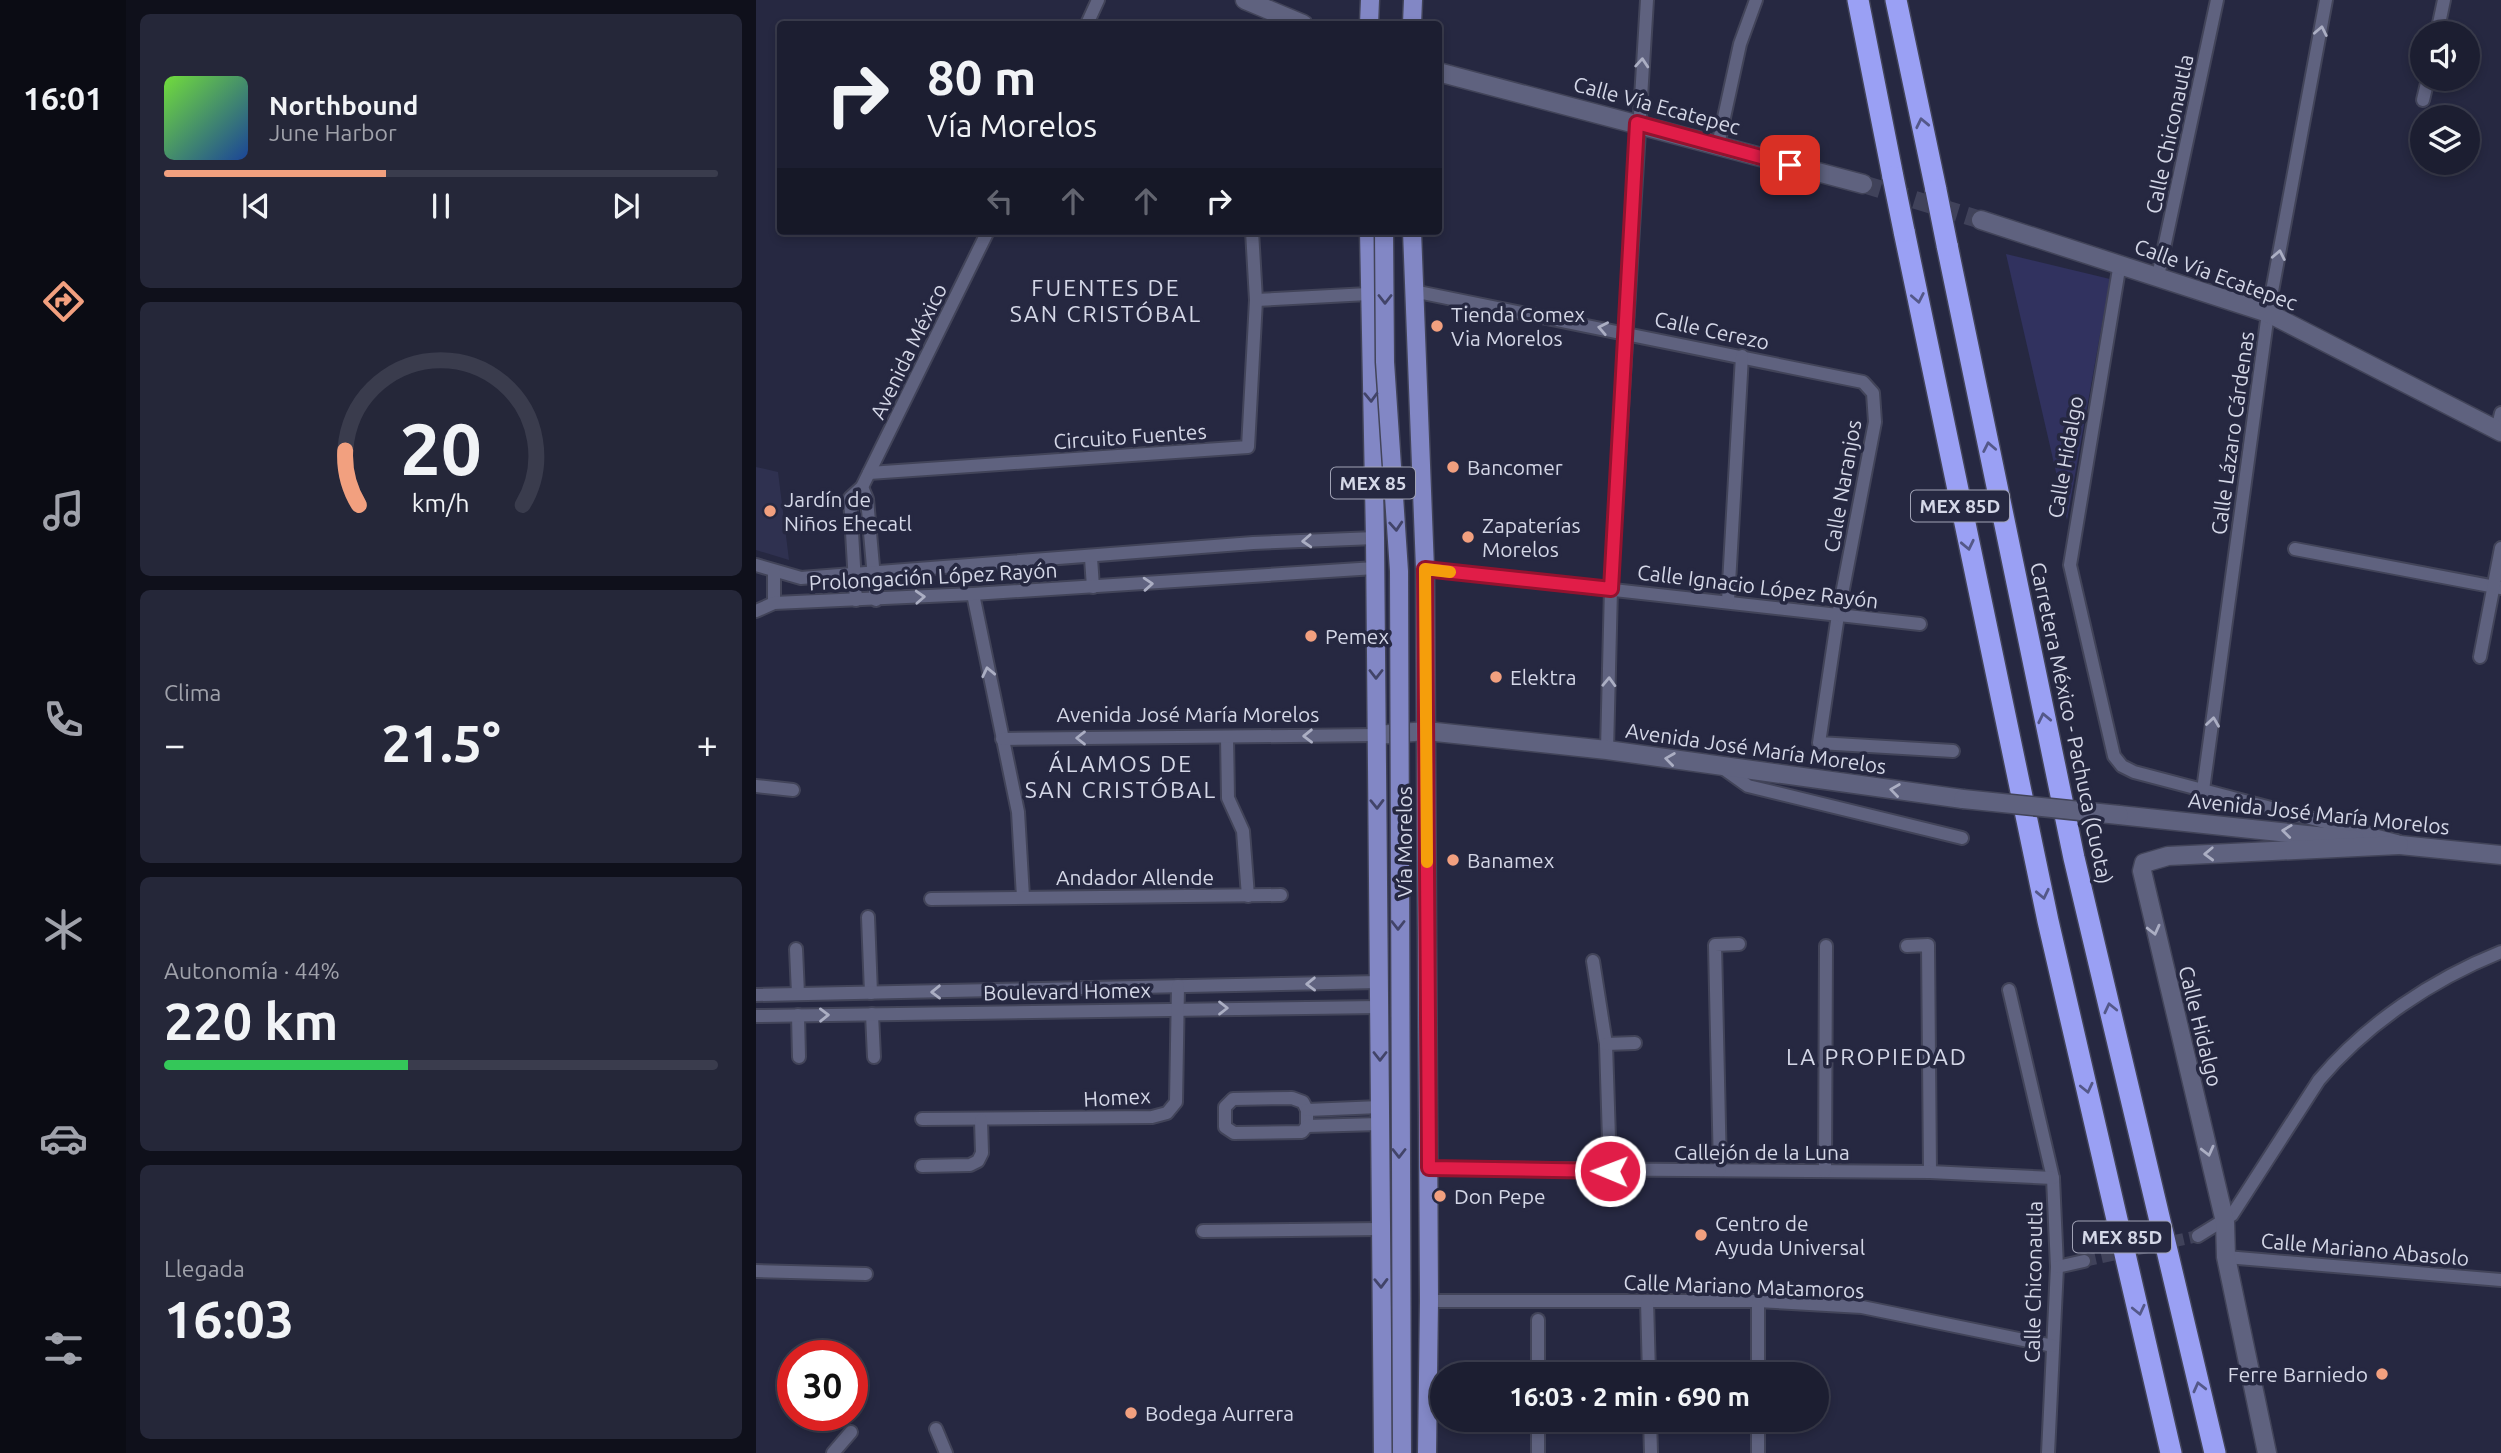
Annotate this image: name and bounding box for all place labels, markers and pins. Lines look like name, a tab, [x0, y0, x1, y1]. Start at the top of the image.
pin	[1760, 135, 1820, 195]
place label: Tienda Comex Via Morelos	[1451, 302, 1586, 350]
marker: Tienda Comex Via Morelos	[1429, 318, 1445, 334]
place label: Bancomer	[1467, 455, 1563, 479]
marker: Bancomer	[1445, 459, 1461, 475]
place label: Jardín de Niños Ehecatl	[784, 487, 912, 535]
marker: Jardín de Niños Ehecatl	[762, 503, 778, 519]
place label: Zapaterías Morelos	[1482, 513, 1581, 561]
marker: Zapaterías Morelos	[1460, 529, 1476, 545]
place label: Pemex	[1325, 624, 1389, 648]
marker: Pemex	[1303, 628, 1319, 644]
place label: Elektra	[1510, 665, 1576, 689]
marker: Elektra	[1488, 669, 1504, 685]
place label: Banamex	[1467, 848, 1555, 872]
marker: Banamex	[1445, 852, 1461, 868]
place label: Don Pepe	[1454, 1184, 1546, 1208]
marker: Don Pepe	[1432, 1188, 1448, 1204]
place label: Centro de Ayuda Universal	[1715, 1211, 1865, 1259]
marker: Centro de Ayuda Universal	[1693, 1227, 1709, 1243]
place label: Ferre Barniedo	[2228, 1362, 2368, 1386]
marker: Ferre Barniedo	[2374, 1366, 2390, 1382]
place label: Bodega Aurrera	[1145, 1401, 1294, 1425]
marker: Bodega Aurrera	[1123, 1405, 1139, 1421]

